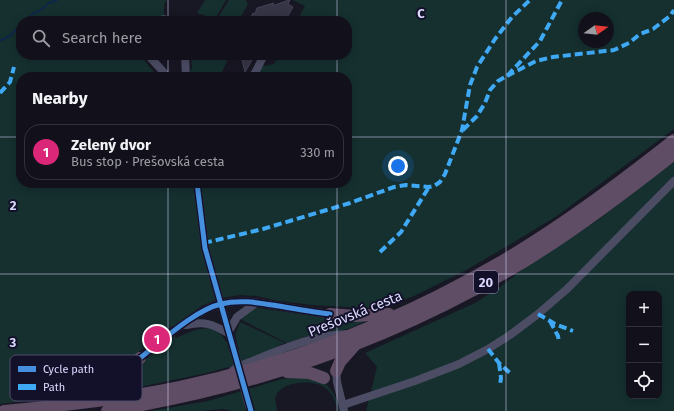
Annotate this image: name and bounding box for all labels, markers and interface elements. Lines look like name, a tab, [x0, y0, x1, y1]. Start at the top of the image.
text: C	[417, 6, 425, 21]
north arrow	[578, 12, 614, 48]
search box	[16, 16, 352, 60]
icon: search	[30, 27, 52, 49]
text: Search here	[62, 29, 142, 47]
text: Nearby	[32, 88, 87, 109]
text: Zelený dvor	[71, 136, 151, 154]
text: 1	[43, 145, 49, 160]
text: 330 m	[300, 145, 335, 160]
text: Bus stop · Prešovská cesta	[71, 154, 225, 169]
your location	[388, 156, 408, 176]
text: 2	[10, 198, 17, 213]
road number: 20	[474, 271, 498, 293]
street label: Prešovská cesta	[306, 287, 404, 341]
map controls	[626, 291, 662, 399]
button: +	[626, 291, 662, 327]
pin: 1	[144, 324, 170, 354]
button: −	[626, 327, 662, 363]
text: 3	[9, 335, 17, 350]
legend	[10, 355, 142, 401]
text: Cycle path	[43, 363, 94, 376]
button: locate	[626, 363, 662, 399]
text: Path	[43, 381, 65, 394]

